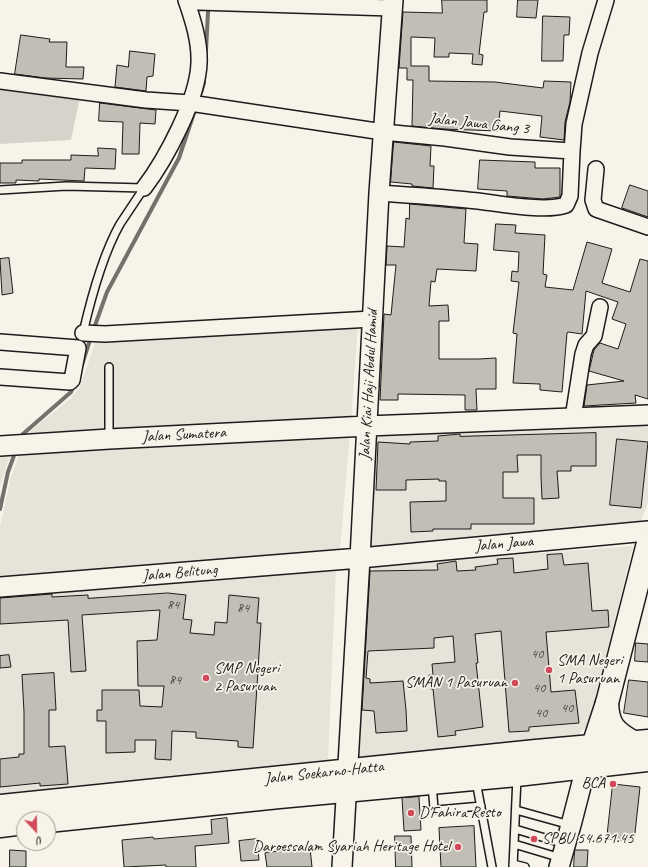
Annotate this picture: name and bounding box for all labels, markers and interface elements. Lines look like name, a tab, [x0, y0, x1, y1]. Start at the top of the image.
street label: Jalan Jawa Gang 3	[428, 109, 530, 139]
street label: Jalan Kiai Haji Abdul Hamid	[355, 309, 383, 461]
street label: Jalan Sumatera	[142, 423, 226, 447]
street label: Jalan Jawa	[474, 532, 534, 556]
street label: Jalan Belitung	[142, 560, 218, 586]
house number: 84	[167, 597, 179, 613]
house number: 84	[237, 600, 249, 616]
house number: 40	[531, 646, 543, 662]
place label: SMA Negeri 1 Pasuruan	[557, 651, 623, 689]
place label: SMP Negeri 2 Pasuruan	[214, 659, 279, 697]
marker: SMA Negeri 1 Pasuruan	[544, 665, 554, 675]
house number: 84	[169, 672, 181, 688]
marker: SMP Negeri 2 Pasuruan	[201, 673, 211, 683]
place label: SMAN 1 Pasuruan	[405, 673, 507, 693]
marker: SMAN 1 Pasuruan	[510, 678, 520, 688]
house number: 40	[533, 680, 545, 696]
house number: 40	[561, 700, 573, 716]
house number: 40	[535, 705, 547, 721]
street label: Jalan Soekarno-Hatta	[264, 757, 384, 789]
place label: BCA	[581, 774, 605, 794]
marker: BCA	[608, 779, 618, 789]
place label: D'Fahira Resto	[419, 803, 501, 823]
marker: D'Fahira Resto	[406, 808, 416, 818]
north arrow	[16, 811, 56, 851]
place label: SPBU 54.671.45	[542, 829, 634, 849]
text: U	[35, 834, 45, 849]
marker: SPBU 54.671.45	[529, 834, 539, 844]
place label: Daroessalam Syariah Heritage Hotel	[253, 837, 450, 857]
marker: Daroessalam Syariah Heritage Hotel	[453, 842, 463, 852]

